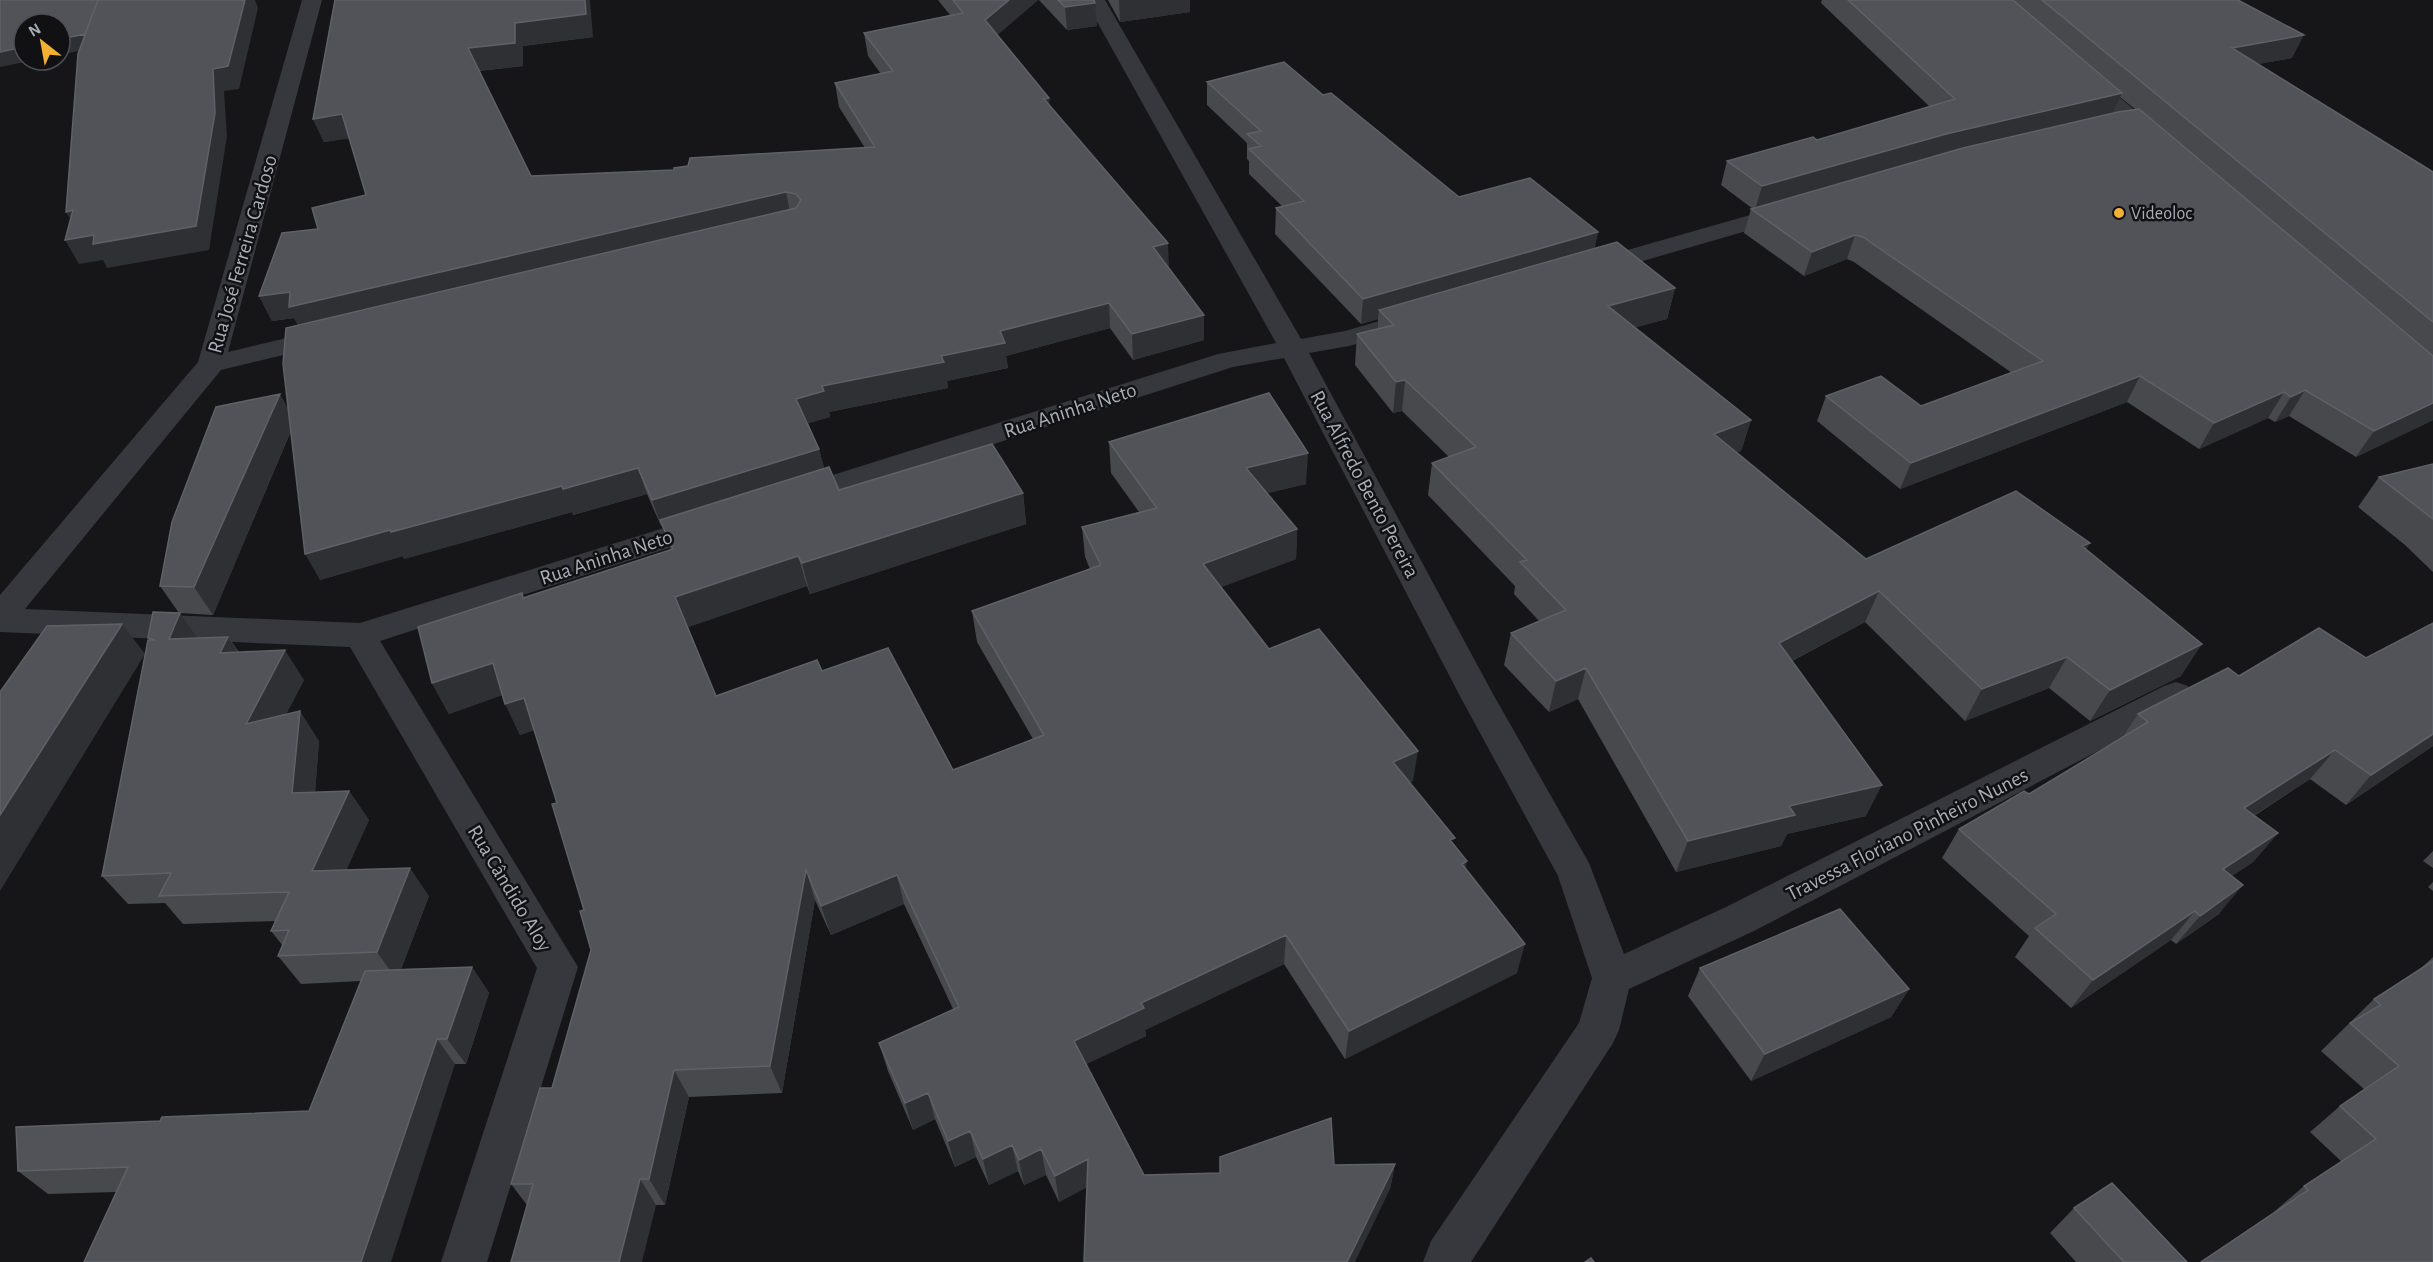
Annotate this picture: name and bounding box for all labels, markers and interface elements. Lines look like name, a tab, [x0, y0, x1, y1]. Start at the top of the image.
north arrow	[12, 12, 72, 72]
text: N	[26, 20, 44, 40]
street label: Rua José Ferreira Cardoso	[204, 153, 281, 356]
place label: Videoloc	[2131, 205, 2192, 223]
marker: Videoloc	[2112, 206, 2126, 220]
street label: Rua Aninha Neto	[1001, 379, 1139, 442]
street label: Rua Alfredo Bento Pereira	[1306, 387, 1423, 582]
street label: Rua Aninha Neto	[537, 526, 675, 589]
street label: Travessa Floriano Pinheiro Nunes	[1783, 764, 2032, 905]
street label: Rua Cândido Aloy	[464, 821, 555, 955]

